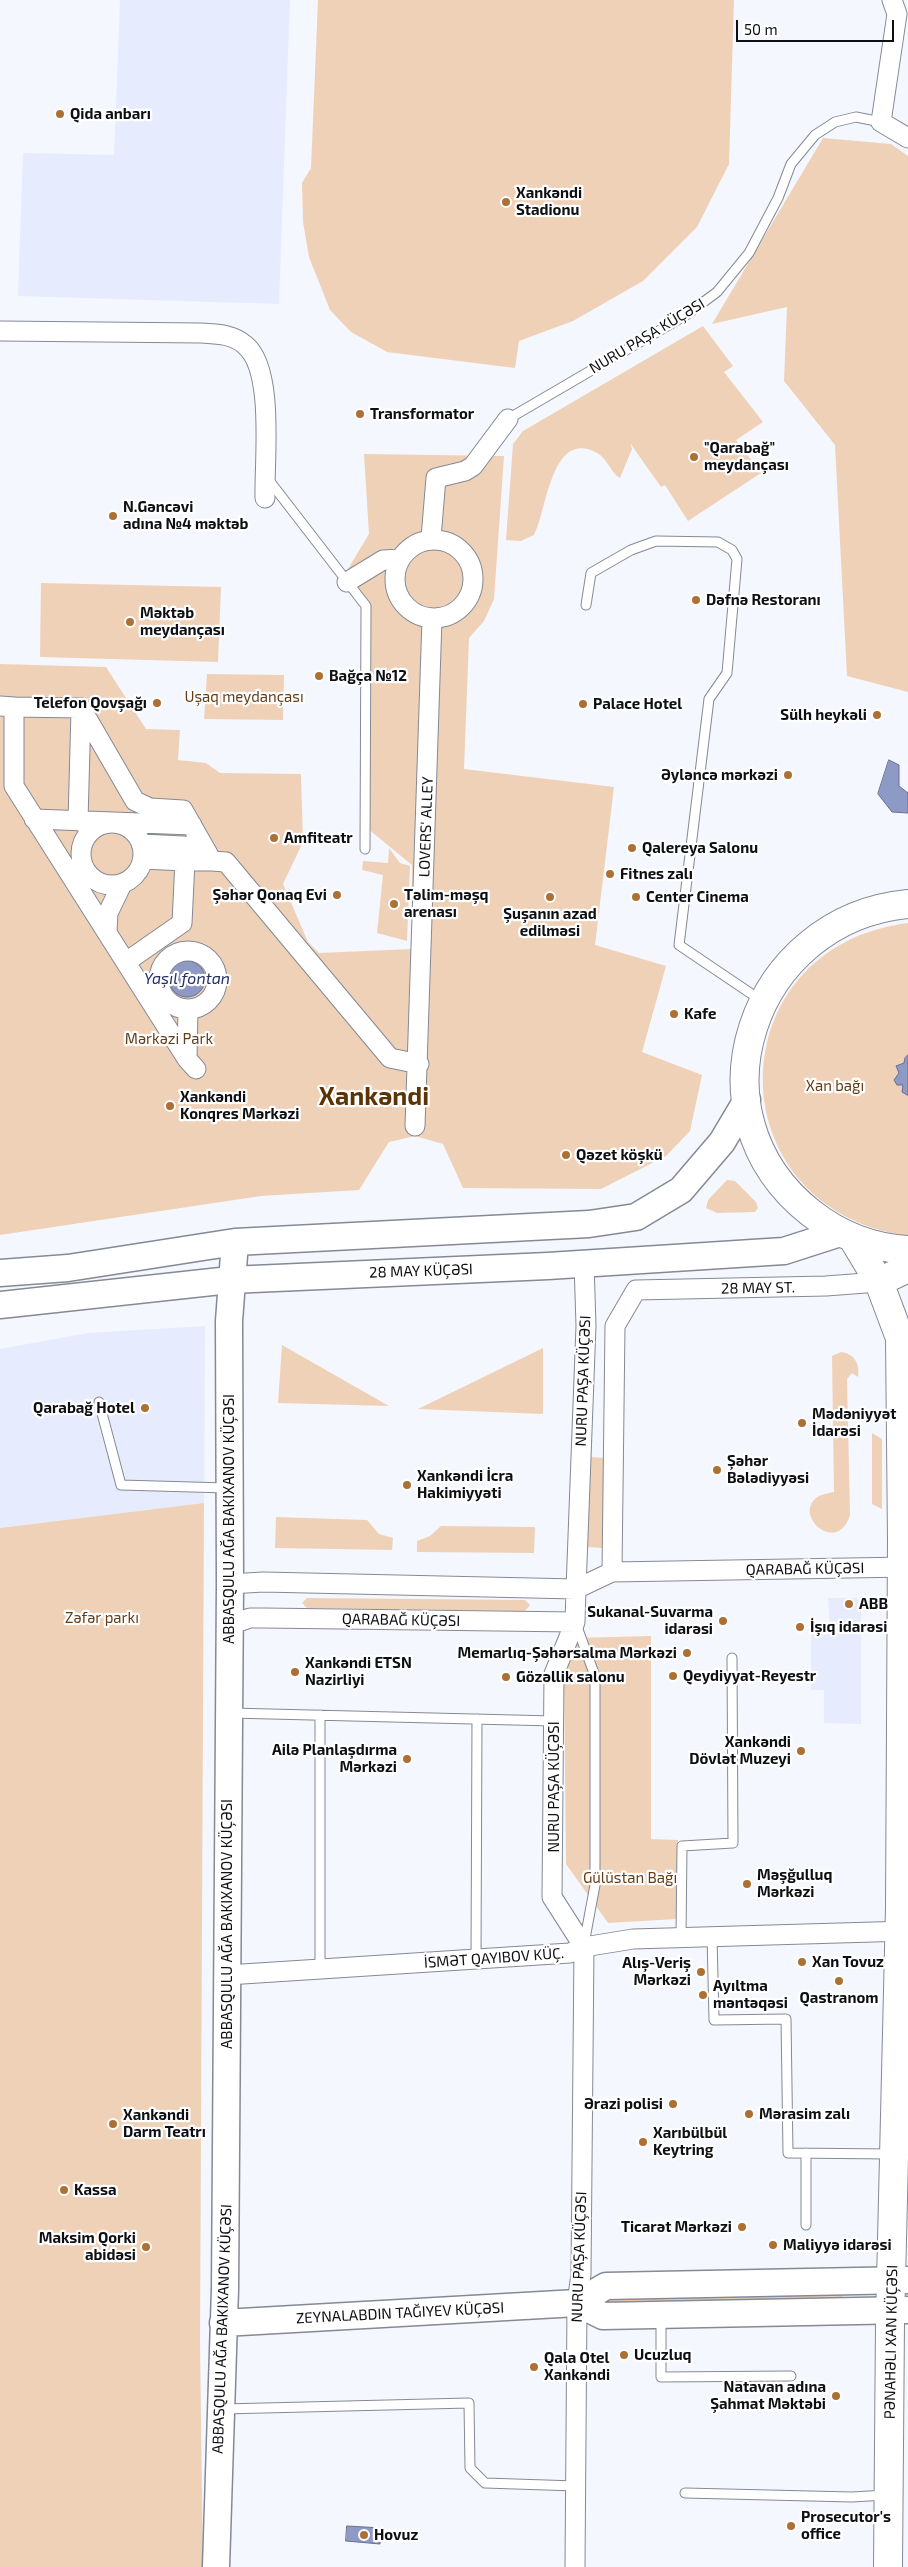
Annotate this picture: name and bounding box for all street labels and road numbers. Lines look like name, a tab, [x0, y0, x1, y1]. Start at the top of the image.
street label: NURU PAŞA KÜÇƏSI	[586, 295, 708, 377]
street label: LOVERS' ALLEY	[415, 776, 437, 878]
street label: 28 MAY KÜÇƏSI	[369, 1260, 473, 1282]
street label: 28 MAY ST.	[721, 1278, 795, 1298]
street label: NURU PAŞA KÜÇƏSI	[572, 1315, 594, 1447]
street label: ABBASQULU AĞA BAKIXANOV KÜÇƏSI	[220, 1394, 238, 1644]
street label: QARABAĞ KÜÇƏSI	[746, 1559, 864, 1579]
street label: QARABAĞ KÜÇƏSI	[342, 1610, 460, 1630]
street label: NURU PAŞA KÜÇƏSI	[545, 1721, 563, 1853]
street label: ABBASQULU AĞA BAKIXANOV KÜÇƏSI	[218, 1799, 236, 2049]
street label: İSMƏT QAYIBOV KÜÇ.	[423, 1944, 565, 1972]
street label: NURU PAŞA KÜÇƏSI	[568, 2191, 590, 2323]
street label: ABBASQULU AĞA BAKIXANOV KÜÇƏSI	[209, 2204, 235, 2454]
street label: PƏNAHƏLI XAN KÜÇƏSI	[881, 2265, 901, 2419]
street label: ZEYNALABDIN TAĞIYEV KÜÇƏSI	[295, 2299, 505, 2327]

